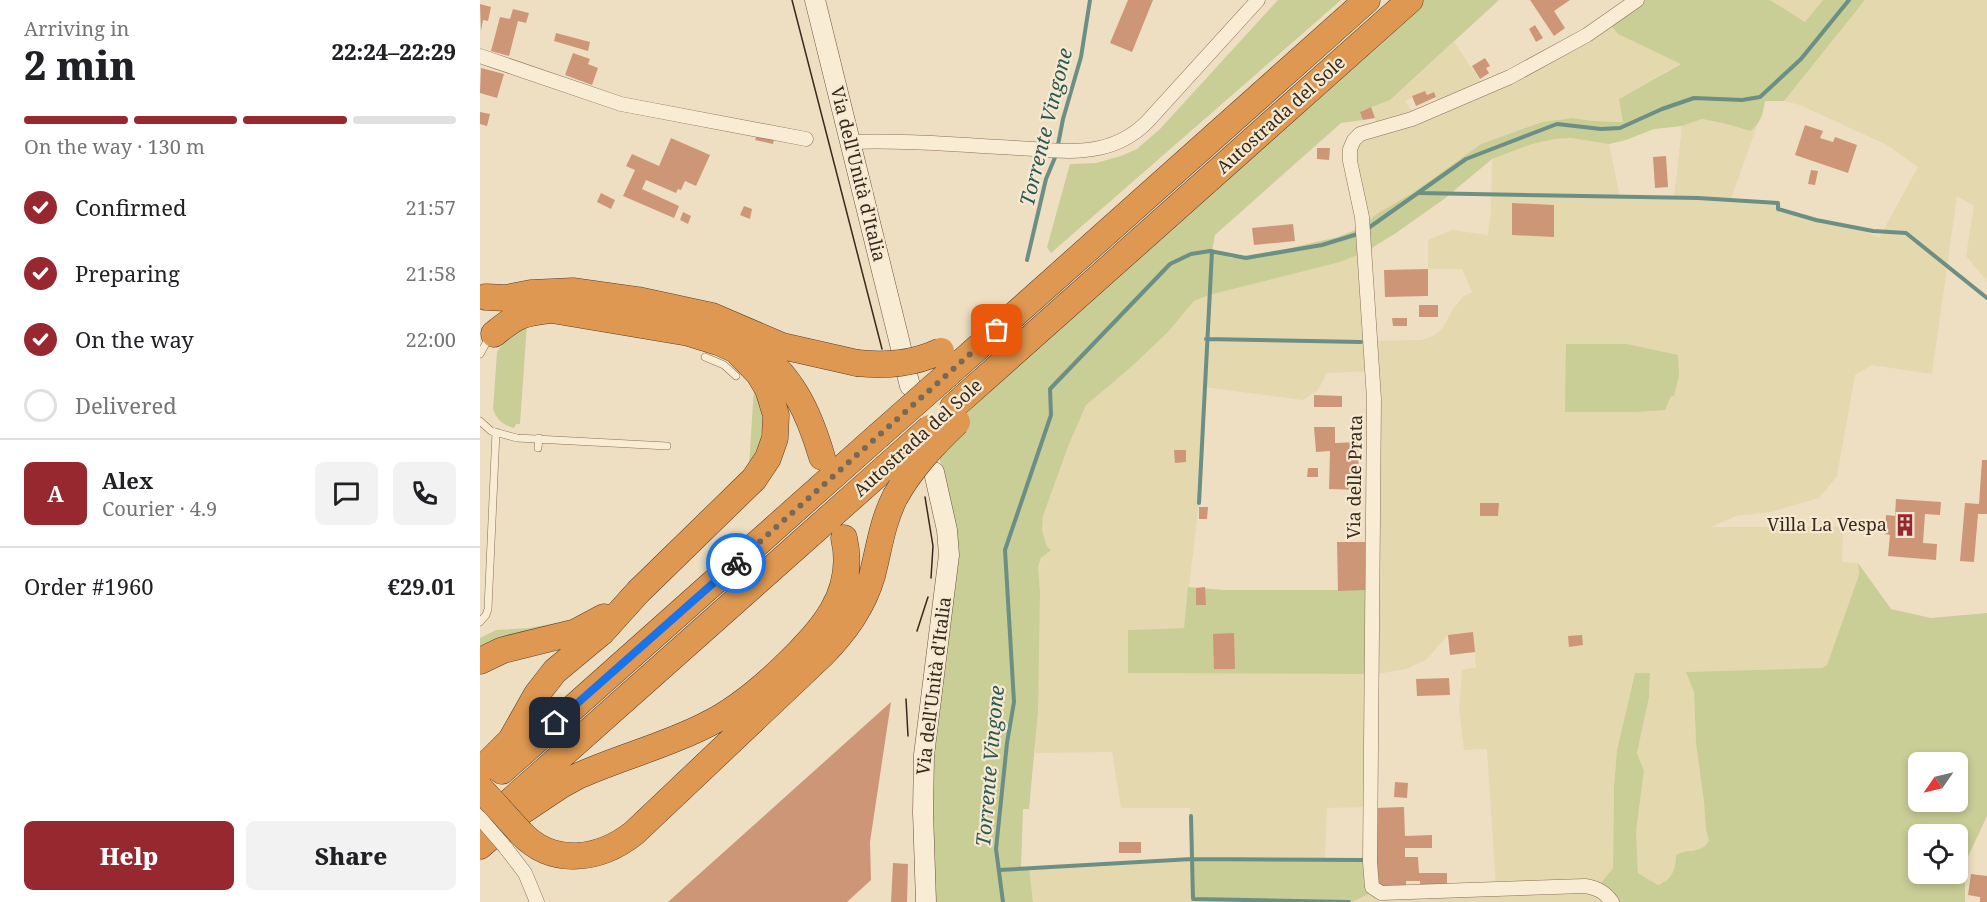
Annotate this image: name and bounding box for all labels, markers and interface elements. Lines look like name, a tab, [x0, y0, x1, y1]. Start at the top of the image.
text: Arriving in	[24, 15, 129, 42]
text: 22:24–22:29	[332, 36, 456, 66]
text: 2 min	[24, 38, 136, 91]
water label: Torrente Vingone	[1013, 45, 1078, 209]
street label: Autostrada del Sole	[1211, 50, 1350, 179]
street label: Via dell'Unità d'Italia	[826, 84, 892, 264]
text: On the way · 130 m	[24, 133, 205, 160]
icon: check	[24, 191, 57, 224]
text: Confirmed	[75, 192, 186, 222]
text: 21:57	[406, 194, 456, 221]
icon: check	[24, 257, 57, 290]
text: Preparing	[75, 258, 180, 288]
text: 21:58	[406, 260, 456, 287]
pin	[971, 304, 1022, 355]
icon: bag	[980, 313, 1013, 346]
icon: check	[24, 323, 57, 356]
text: On the way	[75, 324, 194, 354]
text: 22:00	[406, 326, 456, 353]
street label: Autostrada del Sole	[848, 373, 987, 502]
text: Delivered	[75, 390, 177, 420]
street label: Via delle Prata	[1341, 415, 1367, 539]
button: chat	[315, 462, 378, 525]
button: phone	[393, 462, 456, 525]
text: Alex	[102, 465, 153, 495]
text: A	[47, 478, 64, 508]
text: Courier · 4.9	[102, 495, 217, 522]
place label: Villa La Vespa	[1767, 512, 1887, 536]
building icon: Villa La Vespa	[1892, 512, 1918, 538]
courier	[706, 533, 766, 593]
icon: bike	[720, 547, 753, 580]
text: Order #1960	[24, 571, 154, 601]
text: €29.01	[388, 571, 456, 601]
street label: Via dell'Unità d'Italia	[910, 595, 956, 776]
water label: Torrente Vingone	[969, 684, 1010, 848]
pin	[529, 697, 580, 748]
icon: home	[538, 706, 571, 739]
north arrow	[1908, 752, 1968, 812]
map controls	[1908, 752, 1968, 884]
button: Help	[24, 821, 234, 890]
button: Share	[246, 821, 456, 890]
button: locate	[1908, 824, 1968, 884]

